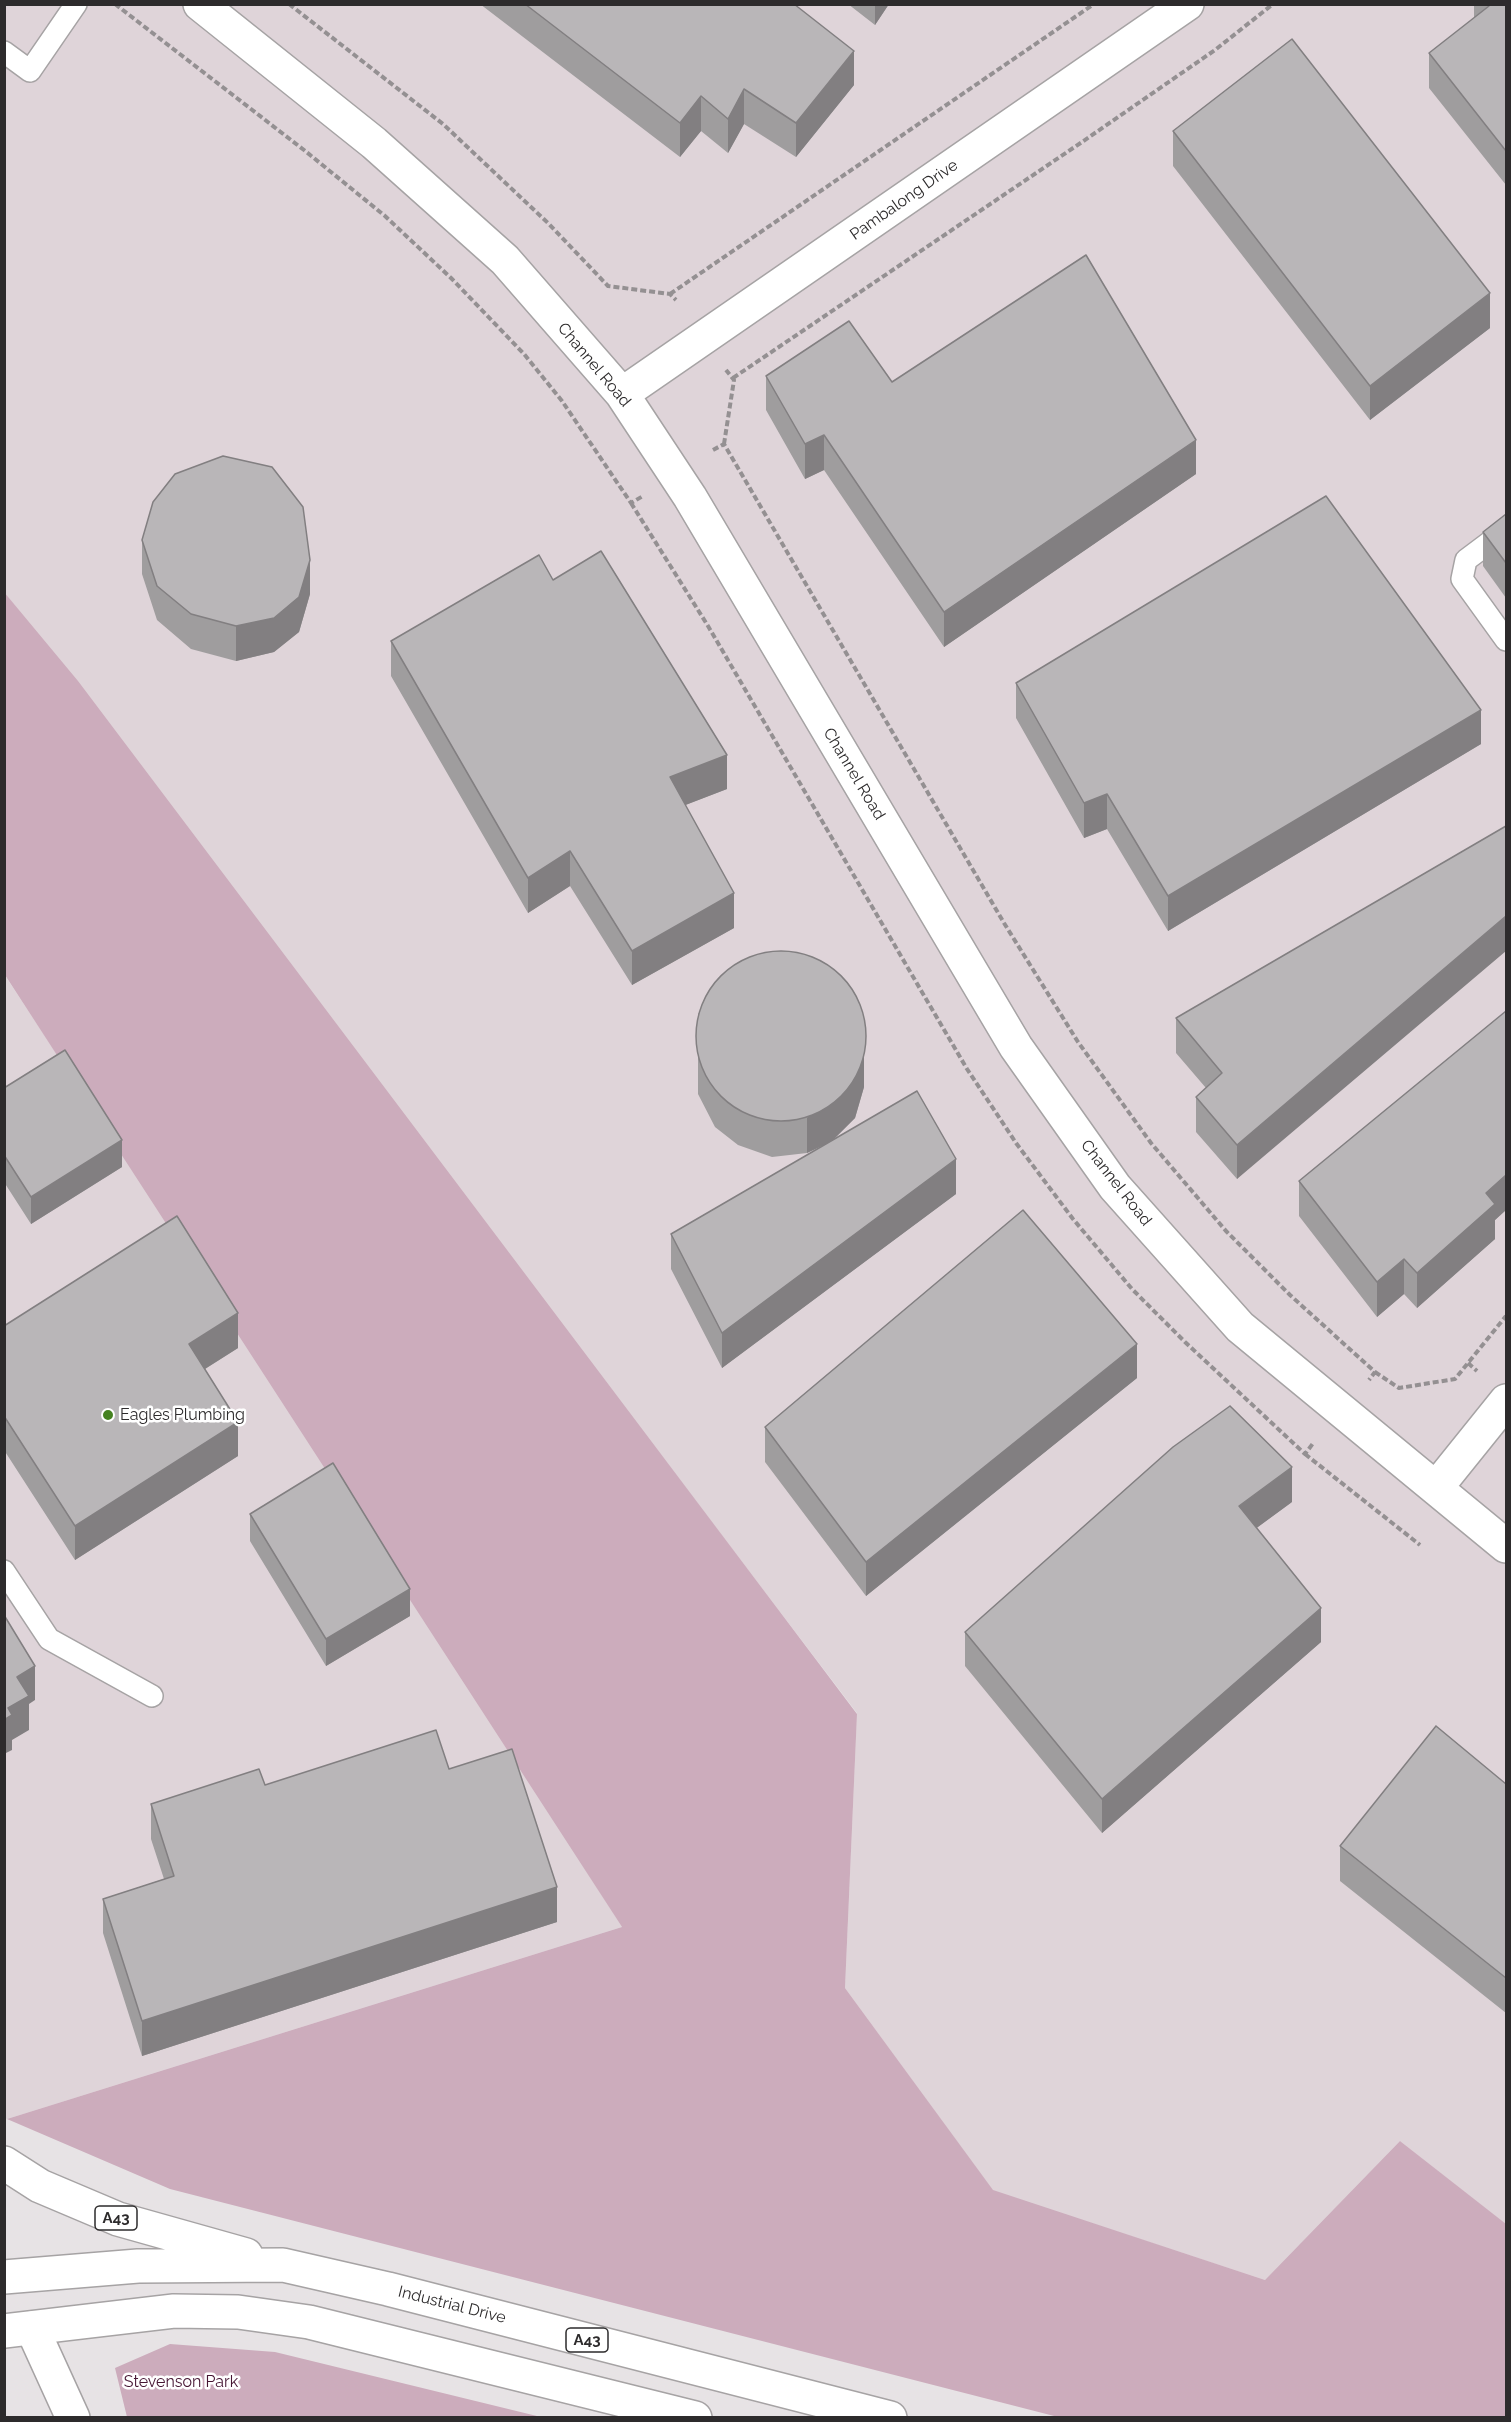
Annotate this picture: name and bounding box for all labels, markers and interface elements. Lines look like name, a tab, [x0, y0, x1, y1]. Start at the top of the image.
street label: Pambalong Drive	[846, 156, 962, 244]
street label: Channel Road	[553, 319, 635, 411]
street label: Channel Road	[819, 725, 889, 823]
street label: Channel Road	[1076, 1136, 1156, 1230]
place label: Eagles Plumbing	[120, 1405, 245, 1425]
marker: Eagles Plumbing	[101, 1408, 115, 1422]
road number: A43	[95, 2206, 137, 2230]
street label: Industrial Drive	[396, 2282, 508, 2328]
road number: A43	[566, 2328, 608, 2352]
park label: Stevenson Park	[124, 2372, 238, 2392]

